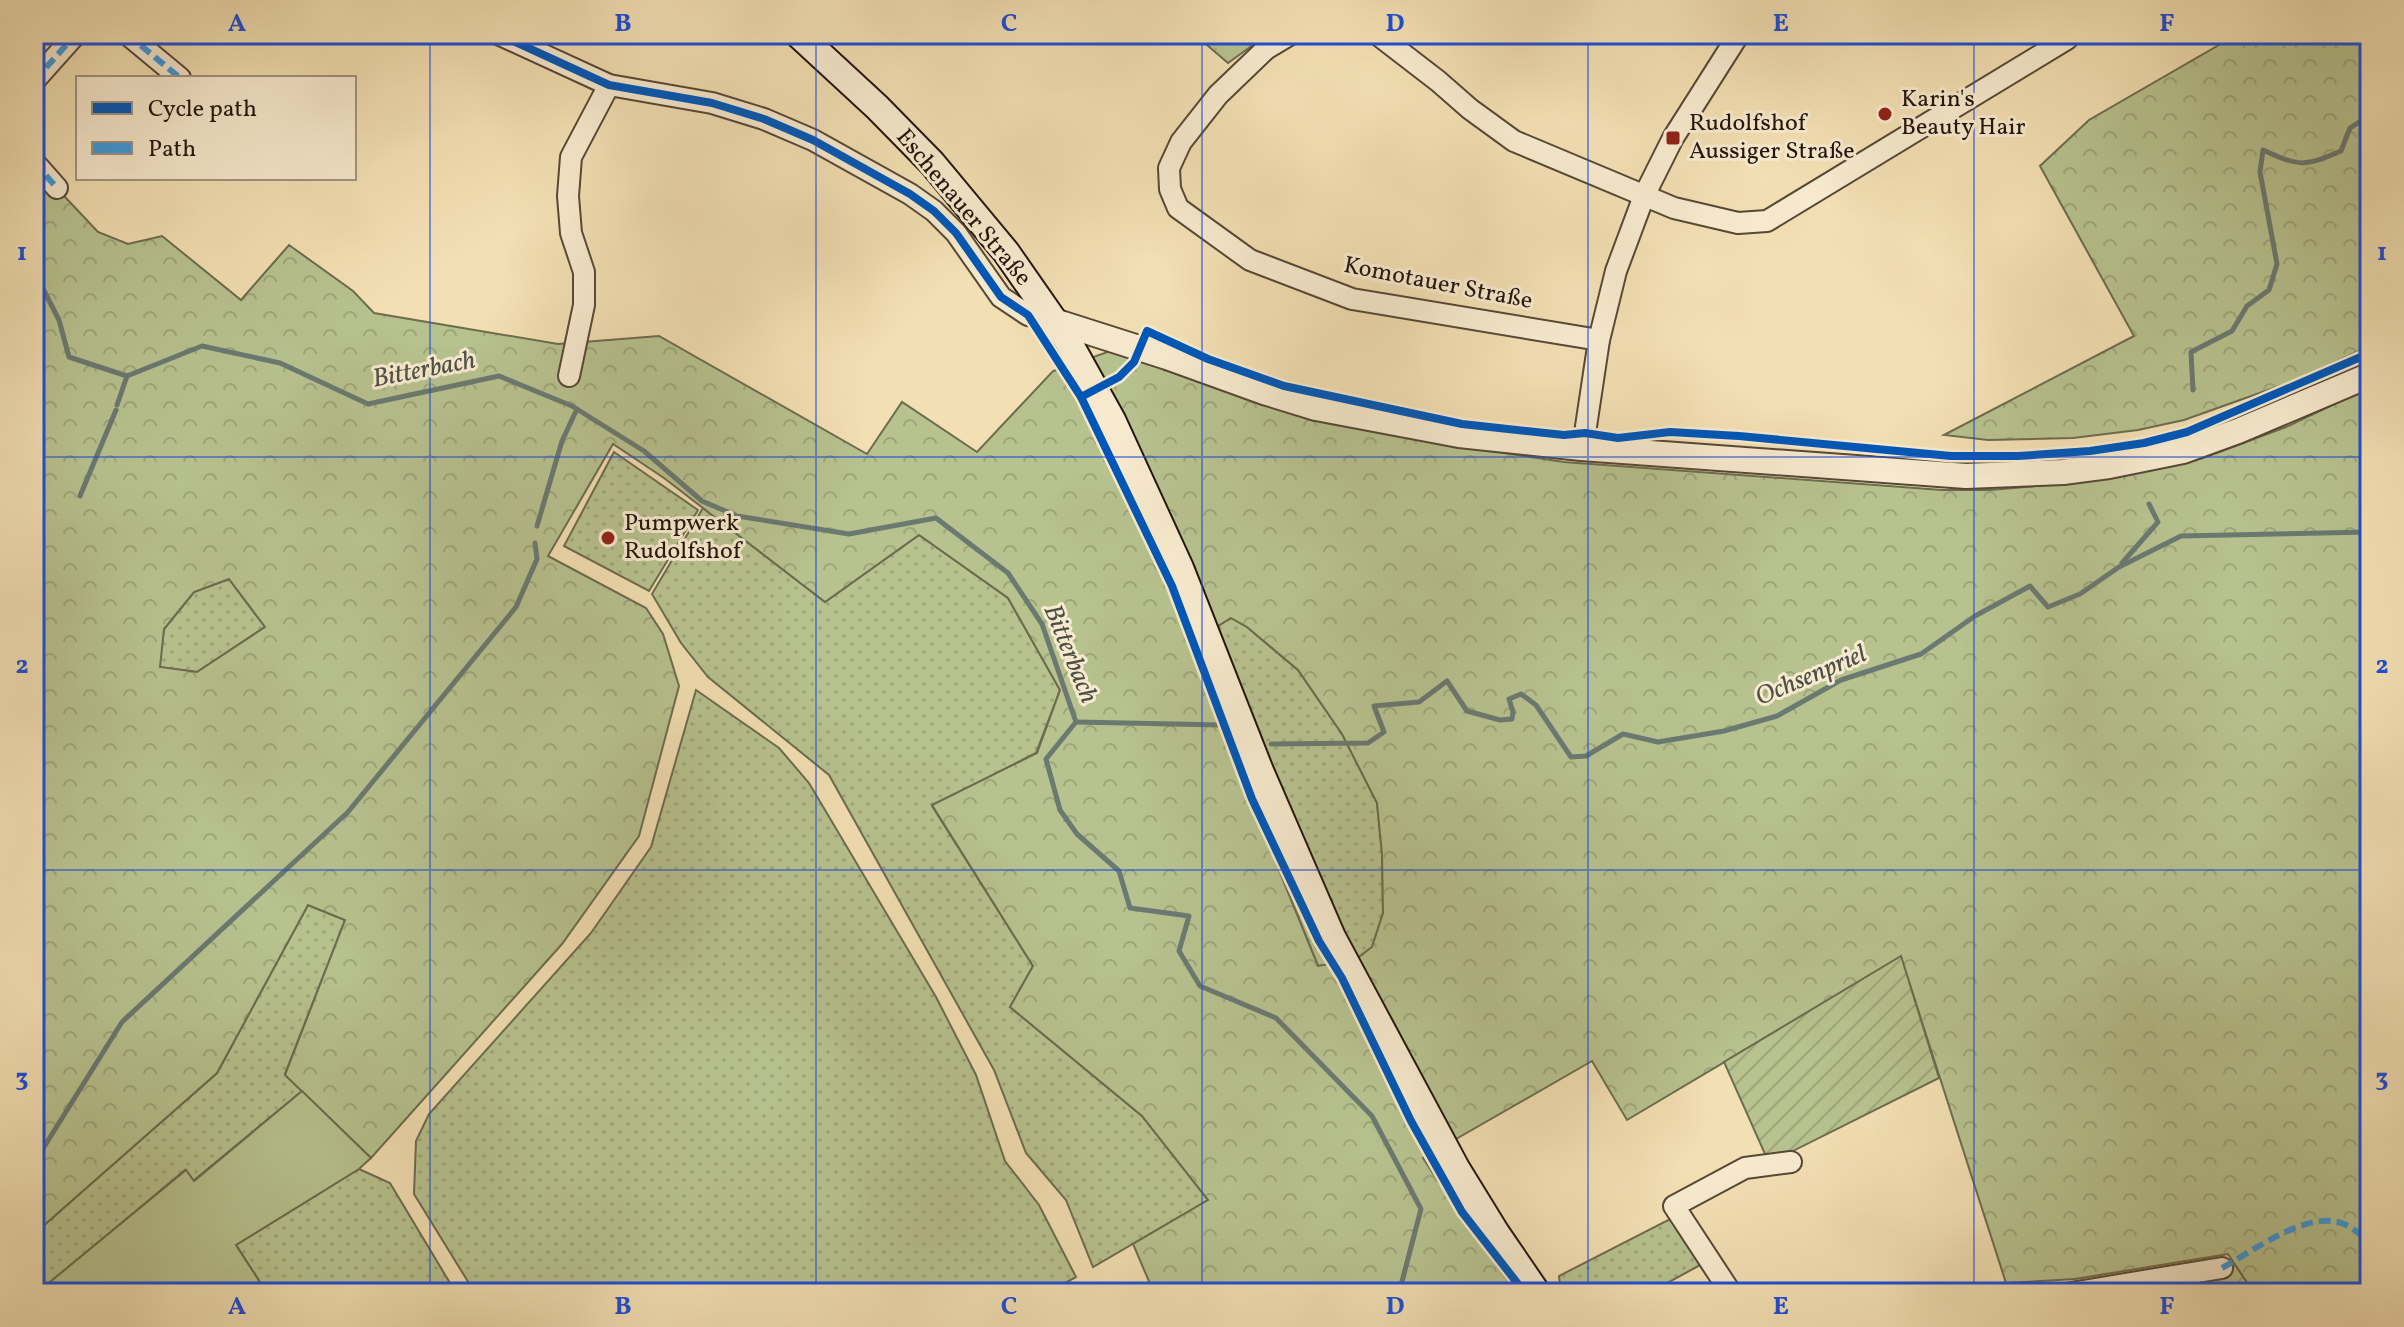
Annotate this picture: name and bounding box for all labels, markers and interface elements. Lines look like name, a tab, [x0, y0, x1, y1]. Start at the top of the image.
text: A	[228, 6, 247, 42]
text: B	[614, 6, 632, 42]
text: C	[1001, 6, 1017, 42]
text: D	[1385, 6, 1405, 42]
text: E	[1773, 6, 1789, 42]
text: F	[2159, 6, 2175, 42]
legend	[76, 76, 356, 180]
place label: Karin's Beauty Hair	[1901, 83, 2026, 145]
text: Cycle path	[148, 93, 257, 127]
marker: Karin's Beauty Hair	[1876, 105, 1894, 123]
place label: Rudolfshof Aussiger Straße	[1689, 107, 1855, 169]
street label: Eschenauer Straße	[887, 122, 1039, 294]
marker: Rudolfshof Aussiger Straße	[1664, 129, 1682, 147]
text: Path	[148, 133, 196, 167]
text: 1	[17, 235, 27, 271]
text: 1	[2377, 235, 2387, 271]
street label: Komotauer Straße	[1341, 249, 1535, 319]
water label: Bitterbach	[370, 342, 479, 398]
place label: Pumpwerk Rudolfshof	[624, 507, 744, 569]
marker: Pumpwerk Rudolfshof	[599, 529, 617, 547]
water label: Bitterbach	[1034, 599, 1106, 709]
water label: Ochsenpriel	[1750, 636, 1873, 716]
text: 2	[15, 648, 29, 684]
text: 2	[2375, 648, 2389, 684]
text: 3	[15, 1061, 29, 1097]
text: 3	[2375, 1061, 2389, 1097]
text: A	[228, 1289, 247, 1325]
text: B	[614, 1289, 632, 1325]
text: C	[1001, 1289, 1017, 1325]
text: D	[1385, 1289, 1405, 1325]
text: E	[1773, 1289, 1789, 1325]
text: F	[2159, 1289, 2175, 1325]

